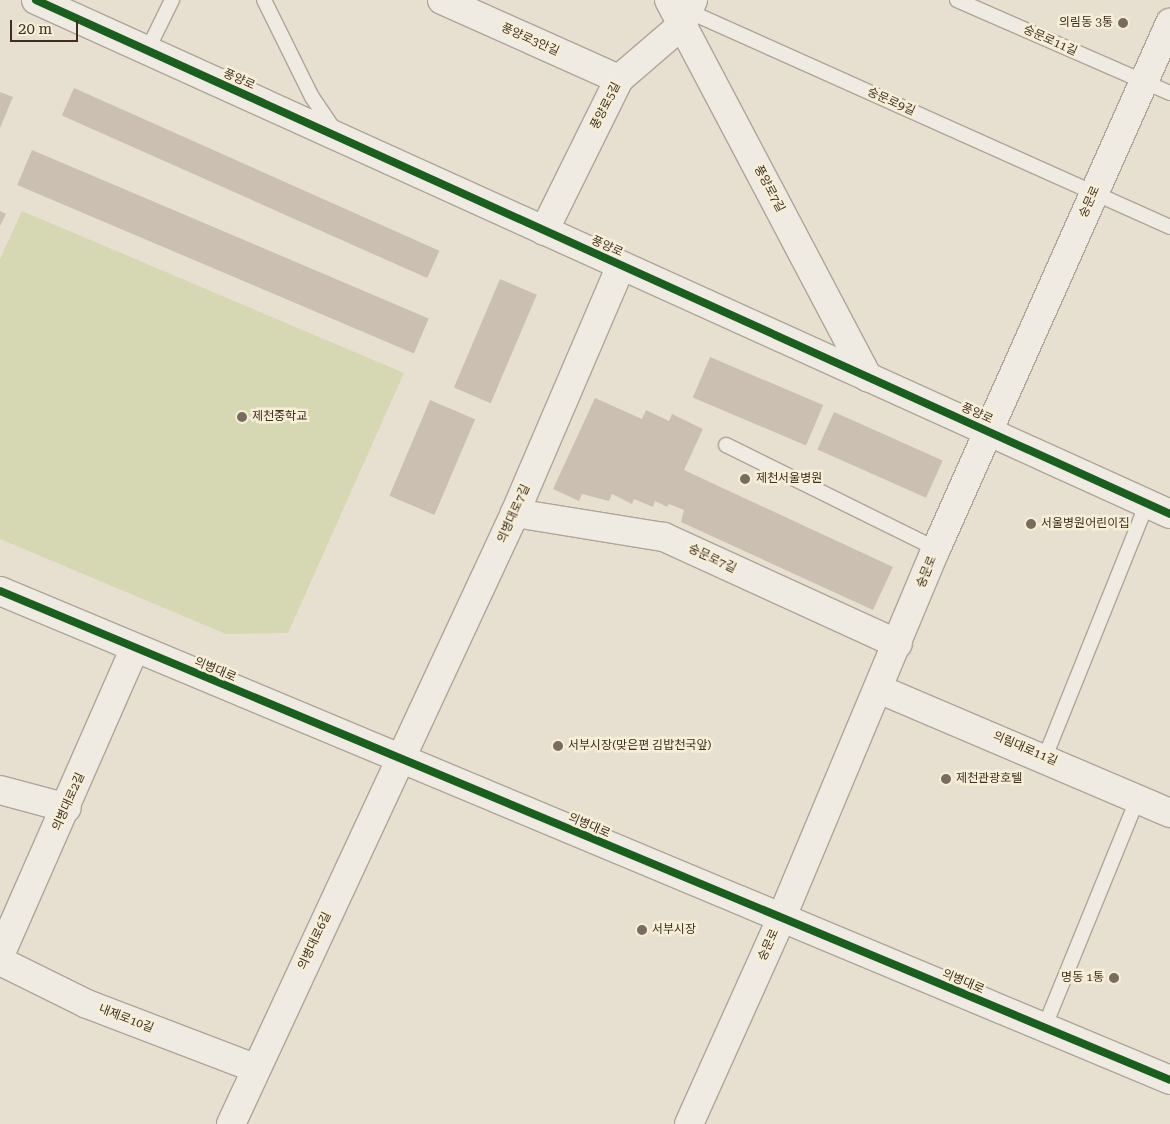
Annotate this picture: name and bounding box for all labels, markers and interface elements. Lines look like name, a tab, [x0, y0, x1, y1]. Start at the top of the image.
scale bar	[12, 10, 80, 42]
place label: 의림동 3통	[1059, 16, 1113, 30]
marker: 의림동 3통	[1117, 17, 1129, 29]
text: 20 m	[18, 20, 52, 38]
street label: 풍양로3안길	[499, 21, 561, 59]
street label: 숭문로11길	[1021, 23, 1079, 59]
street label: 풍양로	[221, 67, 257, 93]
street label: 풍양로5길	[588, 80, 624, 132]
street label: 숭문로9길	[865, 85, 917, 119]
street label: 풍양로7길	[751, 163, 787, 215]
street label: 숭문로	[1077, 184, 1103, 220]
street label: 풍양로	[589, 234, 625, 260]
street label: 풍양로	[959, 401, 995, 427]
place label: 제천중학교	[252, 410, 307, 424]
marker: 제천중학교	[236, 411, 248, 423]
marker: 제천서울병원	[738, 472, 752, 486]
place label: 제천서울병원	[756, 472, 822, 486]
street label: 의병대로7길	[495, 483, 533, 545]
place label: 서울병원어린이집	[1041, 517, 1129, 531]
marker: 서울병원어린이집	[1025, 518, 1037, 530]
street label: 숭문로7길	[686, 542, 738, 576]
street label: 숭문로	[914, 554, 940, 590]
street label: 의병대로	[192, 655, 238, 685]
street label: 의림대로11길	[991, 729, 1059, 769]
place label: 서부시장(맞은편 김밥천국앞)	[568, 739, 711, 753]
marker: 서부시장(맞은편 김밥천국앞)	[552, 740, 564, 752]
street label: 의병대로2길	[50, 771, 88, 833]
place label: 제천관광호텔	[956, 772, 1022, 786]
marker: 제천관광호텔	[940, 773, 952, 785]
street label: 의병대로	[566, 811, 612, 841]
street label: 의병대로6길	[295, 910, 335, 972]
place label: 서부시장	[652, 923, 696, 937]
marker: 서부시장	[636, 924, 648, 936]
street label: 숭문로	[756, 927, 782, 963]
street label: 의병대로	[940, 967, 986, 997]
place label: 명동 1통	[1061, 971, 1104, 985]
marker: 명동 1통	[1108, 972, 1120, 984]
street label: 내제로10길	[97, 1002, 155, 1036]

